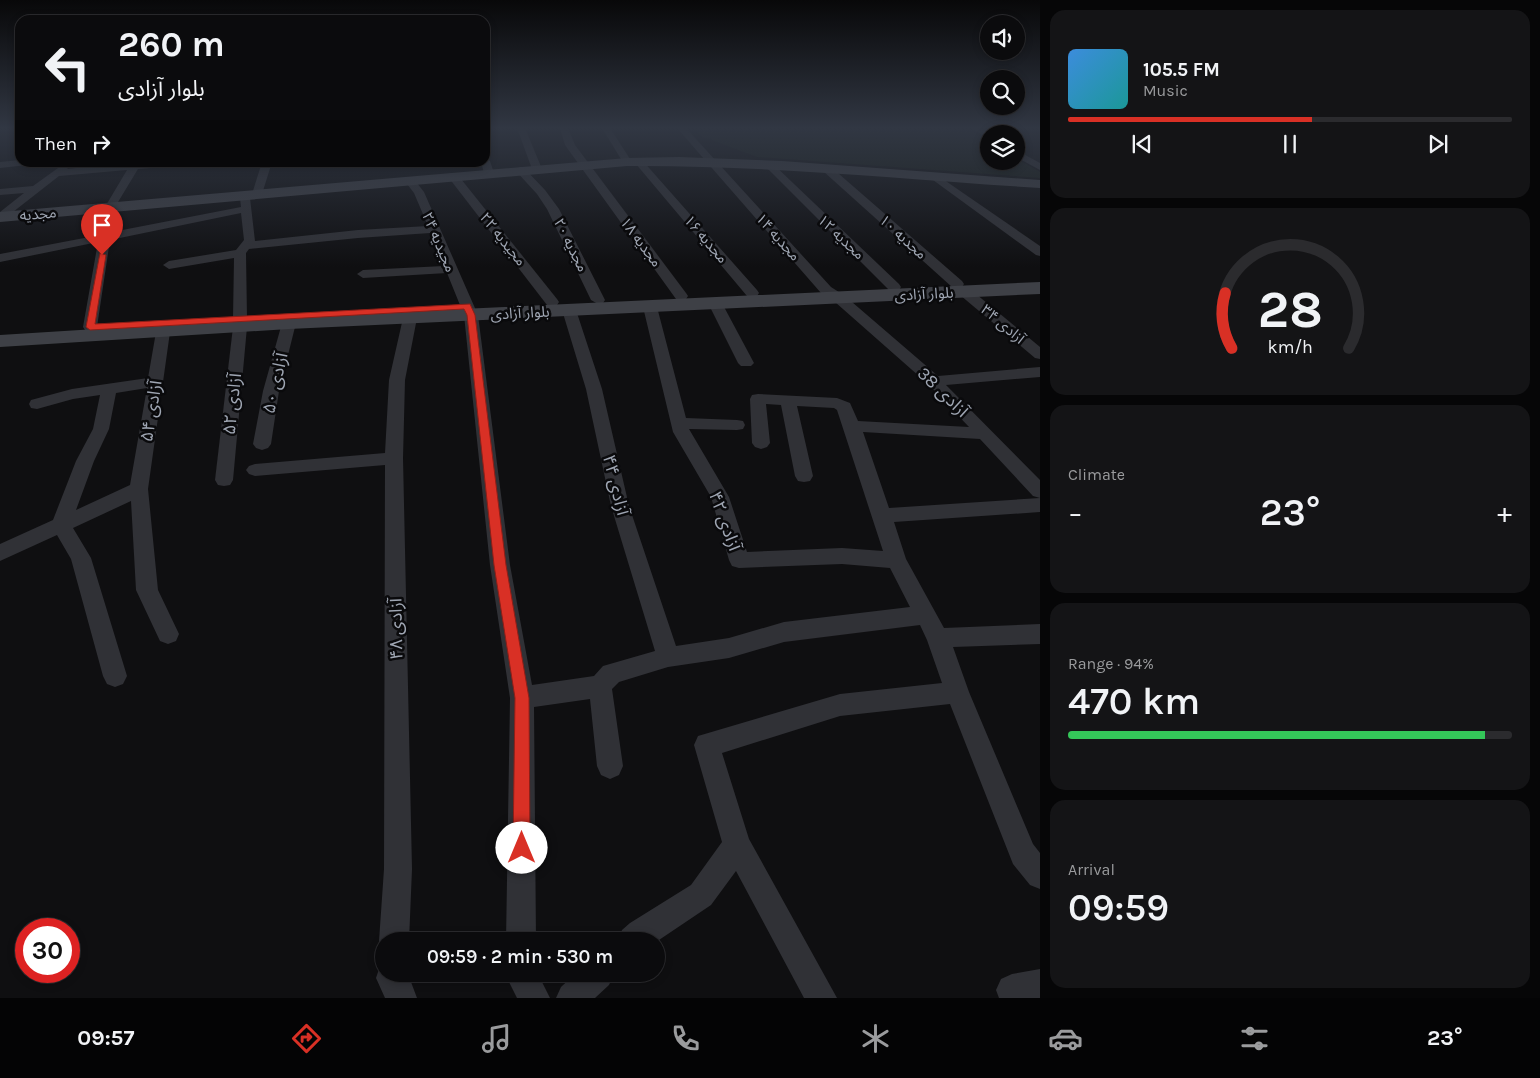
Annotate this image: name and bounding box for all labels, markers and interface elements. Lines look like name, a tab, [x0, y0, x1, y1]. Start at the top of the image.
map controls	[980, 15, 1025, 170]
button: sound	[980, 15, 1025, 60]
text: 260 m	[118, 24, 225, 65]
icon: left	[35, 35, 100, 100]
text: 105.5 FM	[1143, 59, 1220, 81]
button: search	[980, 70, 1025, 115]
text: بلوار آزادی	[118, 76, 205, 102]
text: Music	[1143, 81, 1188, 100]
button: layers	[980, 125, 1025, 170]
icon: right	[87, 130, 115, 158]
icon: previous	[1128, 130, 1156, 158]
icon: pause	[1276, 130, 1304, 158]
icon: next	[1424, 130, 1452, 158]
text: Then	[35, 133, 77, 155]
street label: مجدیه	[19, 203, 57, 225]
pin	[81, 204, 123, 255]
street label: مجیدیه ۲۴	[418, 209, 460, 275]
street label: مجیدیه ۲۲	[476, 209, 530, 269]
street label: مجدیه ۱۴	[752, 209, 804, 265]
icon: arrive	[88, 211, 116, 239]
street label: مجدیه ۱۶	[680, 211, 732, 267]
street label: مجدیه ۱۲	[814, 211, 868, 263]
street label: مجدیه ۱۰	[875, 211, 931, 263]
street label: مجدیه ۱۸	[616, 213, 666, 271]
street label: مجدیه ۲۰	[550, 215, 592, 275]
text: 28	[1257, 279, 1323, 340]
street label: بلوار آزادی	[894, 283, 954, 305]
street label: آزادی ۳۴	[977, 301, 1029, 348]
street label: بلوار آزادی	[490, 302, 550, 324]
text: km/h	[1267, 337, 1313, 358]
street label: آزادی ۵۰	[257, 350, 293, 416]
street label: آزادی 38	[913, 362, 974, 422]
street label: آزادی ۵۲	[218, 371, 246, 436]
street label: آزادی ۵۴	[135, 378, 167, 443]
street label: آزادی ۴۴	[598, 452, 634, 518]
text: Climate	[1068, 465, 1125, 484]
street label: آزادی ۴۲	[704, 488, 746, 554]
text: 23°	[1260, 490, 1320, 535]
text: −	[1068, 496, 1083, 529]
text: +	[1497, 496, 1512, 529]
street label: آزادی ۴۸	[384, 597, 408, 660]
text: Range · 94%	[1068, 654, 1154, 673]
text: 470 km	[1068, 679, 1200, 724]
position arrow	[495, 821, 547, 873]
text: Arrival	[1068, 860, 1115, 879]
text: 09:59	[1068, 885, 1169, 930]
speed limit sign: 30	[15, 918, 80, 983]
text: 09:59 · 2 min · 530 m	[427, 946, 613, 968]
icon: directions	[289, 1021, 324, 1056]
icon: music	[479, 1021, 514, 1056]
icon: phone	[668, 1021, 703, 1056]
icon: climate	[858, 1021, 893, 1056]
icon: car	[1048, 1021, 1083, 1056]
icon: filters	[1237, 1021, 1272, 1056]
text: 09:57	[77, 1025, 134, 1051]
text: 23°	[1427, 1025, 1463, 1051]

